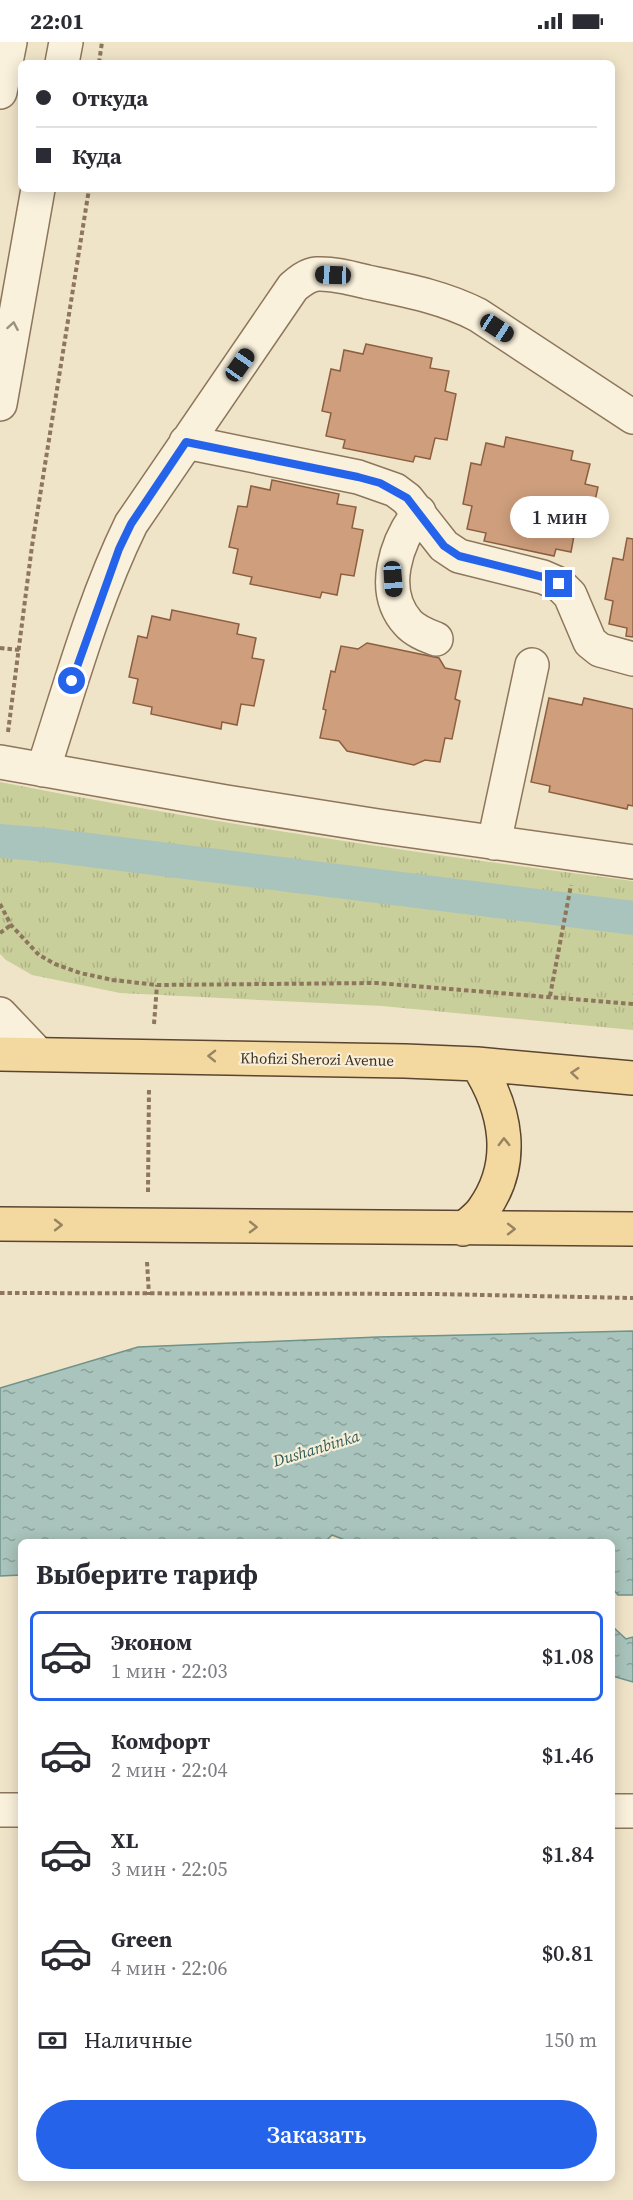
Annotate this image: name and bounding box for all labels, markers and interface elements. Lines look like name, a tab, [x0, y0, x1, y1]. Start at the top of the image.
text: 22:01	[30, 6, 84, 36]
text: Откуда	[72, 83, 148, 113]
text: Куда	[72, 141, 122, 171]
car	[315, 265, 351, 285]
car	[477, 311, 517, 345]
one-way arrow	[6, 321, 19, 331]
car	[222, 345, 258, 385]
callout: 1 мин	[510, 497, 608, 539]
text: 1 мин	[532, 503, 587, 531]
car	[383, 560, 403, 598]
route end	[545, 570, 572, 597]
route start	[58, 667, 85, 694]
street label: Khofizi Sherozi Avenue	[240, 1047, 394, 1071]
one-way arrow	[208, 1050, 217, 1062]
one-way arrow	[570, 1067, 579, 1080]
one-way arrow	[497, 1137, 510, 1146]
one-way arrow	[54, 1219, 63, 1231]
one-way arrow	[249, 1221, 258, 1233]
one-way arrow	[507, 1223, 516, 1235]
water label: Dushanbinka	[269, 1424, 363, 1472]
text: Выберите тариф	[36, 1556, 258, 1593]
text: Эконом	[111, 1627, 192, 1657]
icon: car	[39, 1629, 93, 1683]
text: $1.08	[542, 1641, 594, 1671]
text: 1 мин · 22:03	[111, 1657, 227, 1685]
text: Комфорт	[111, 1726, 210, 1756]
icon: car	[39, 1728, 93, 1782]
text: $1.46	[542, 1740, 594, 1770]
text: 2 мин · 22:04	[111, 1756, 227, 1784]
text: XL	[111, 1825, 138, 1855]
icon: car	[39, 1827, 93, 1881]
text: $1.84	[542, 1839, 594, 1869]
text: 3 мин · 22:05	[111, 1855, 227, 1883]
text: Green	[111, 1924, 172, 1954]
icon: car	[39, 1926, 93, 1980]
text: $0.81	[542, 1938, 594, 1968]
text: 4 мин · 22:06	[111, 1954, 227, 1982]
icon: cash	[36, 2024, 69, 2057]
text: Наличные	[84, 2025, 193, 2055]
text: 150 m	[544, 2026, 597, 2054]
button: Заказать	[36, 2100, 597, 2169]

